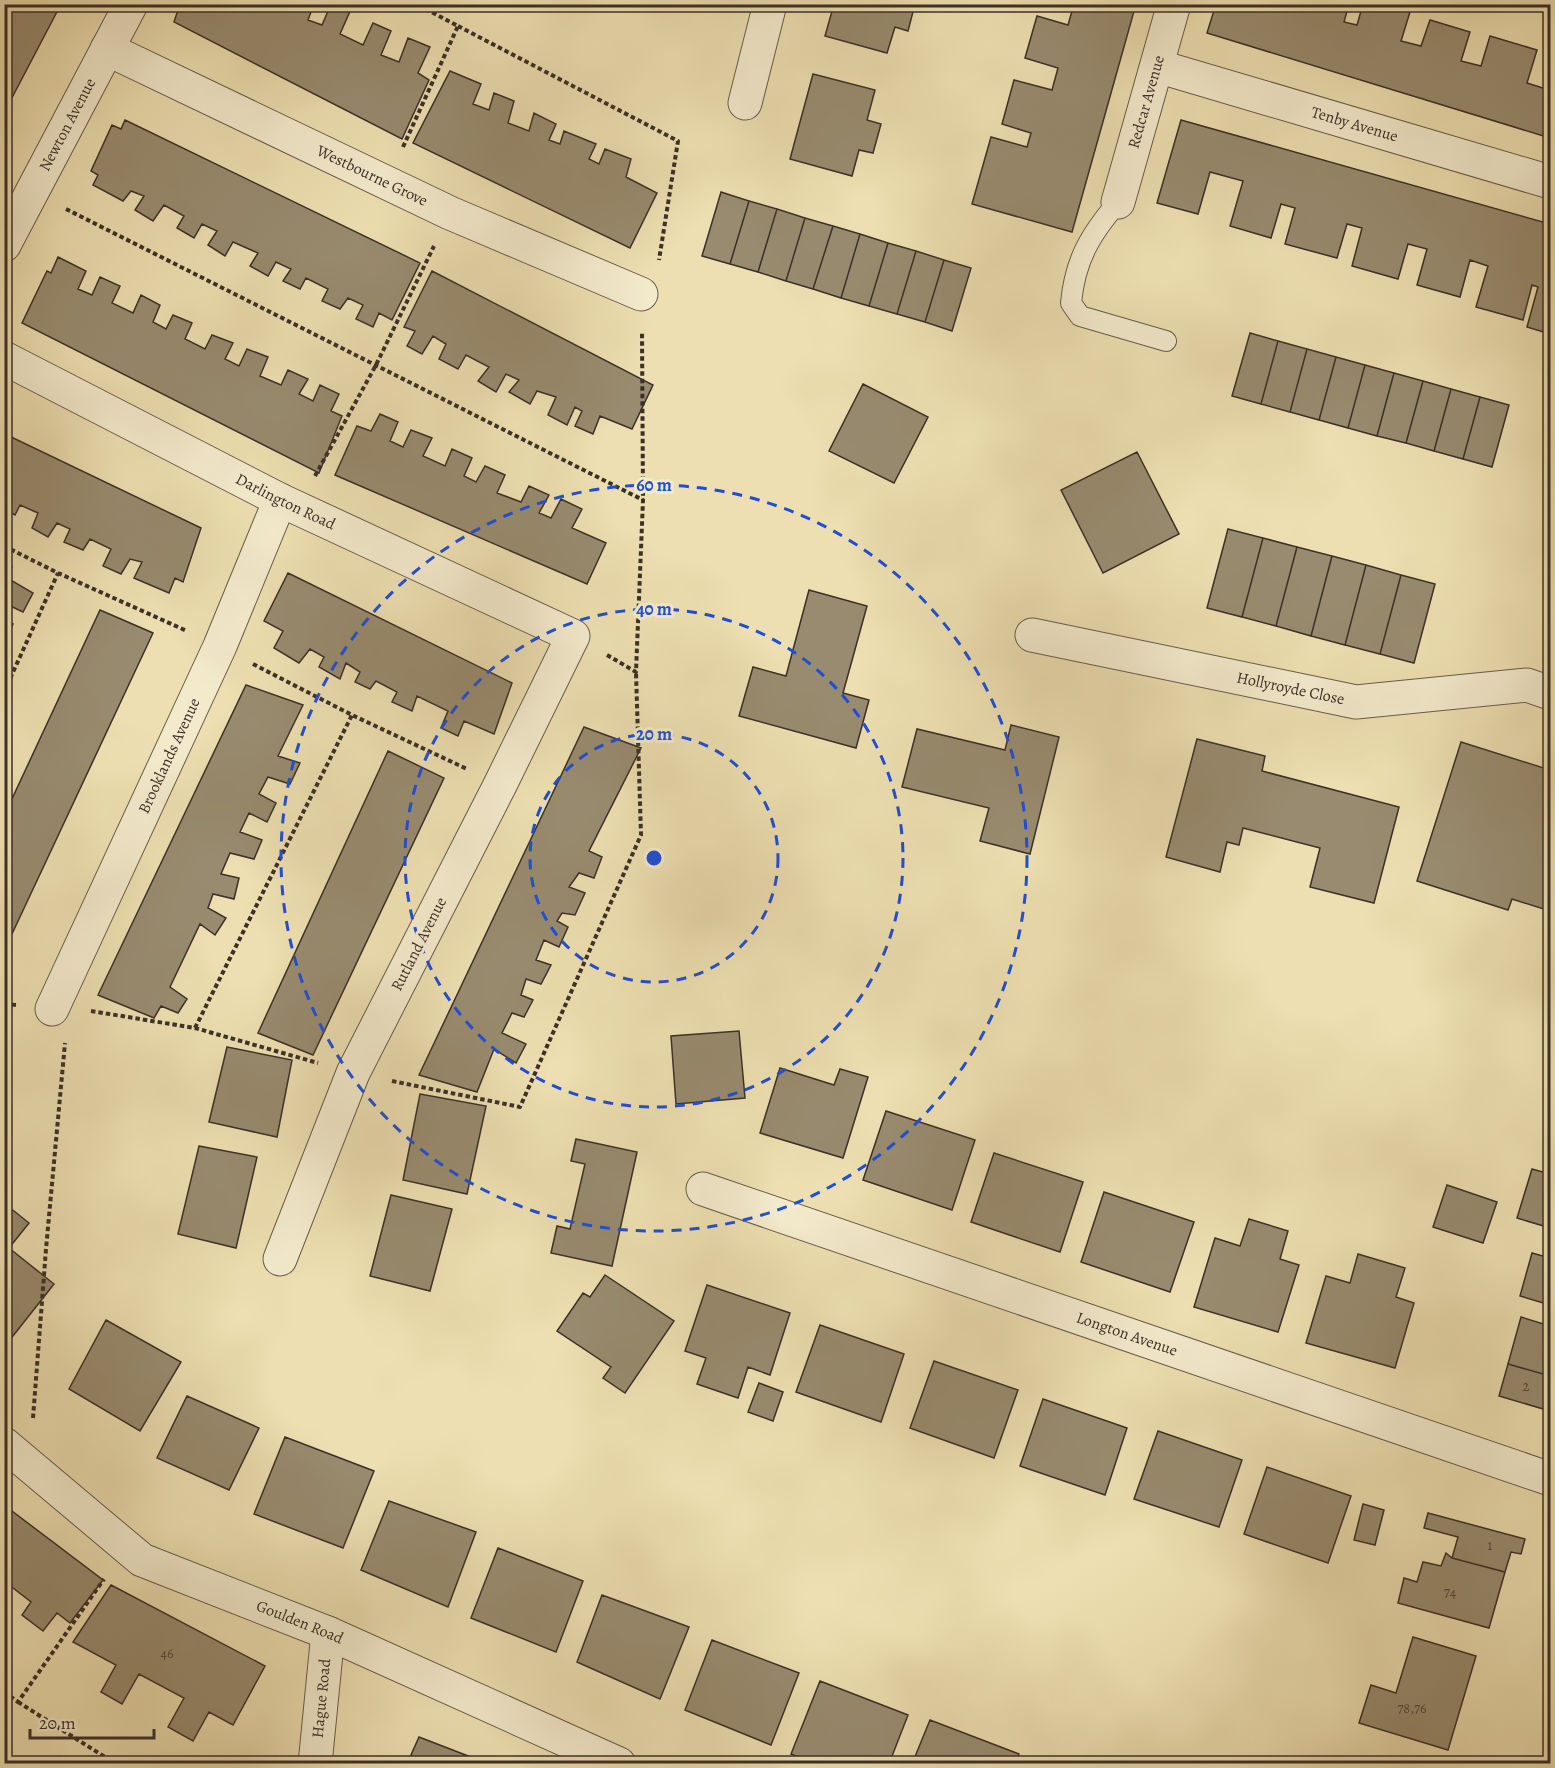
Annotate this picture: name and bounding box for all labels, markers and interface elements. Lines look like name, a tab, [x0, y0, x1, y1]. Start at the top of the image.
street label: Redcar Avenue	[1123, 53, 1170, 151]
street label: Newton Avenue	[34, 74, 101, 175]
street label: Tenby Avenue	[1308, 101, 1401, 148]
street label: Westbourne Grove	[312, 139, 431, 212]
street label: Darlington Road	[232, 468, 339, 535]
text: 60 m	[636, 473, 672, 497]
text: 40 m	[636, 597, 672, 621]
street label: Hollyroyde Close	[1235, 667, 1346, 710]
street label: Brooklands Avenue	[133, 694, 205, 817]
text: 20 m	[636, 722, 672, 746]
centre of rings	[644, 848, 664, 868]
street label: Rutland Avenue	[386, 893, 452, 995]
street label: Longton Avenue	[1073, 1307, 1180, 1362]
house number: 2	[1523, 1377, 1530, 1396]
house number: 1	[1488, 1536, 1493, 1555]
house number: 74	[1444, 1583, 1456, 1602]
street label: Goulden Road	[253, 1595, 347, 1650]
house number: 46	[161, 1644, 173, 1663]
street label: Hague Road	[307, 1657, 336, 1739]
house number: 78,76	[1397, 1699, 1427, 1718]
scale bar	[30, 1702, 154, 1740]
text: 20 m	[39, 1711, 76, 1735]

